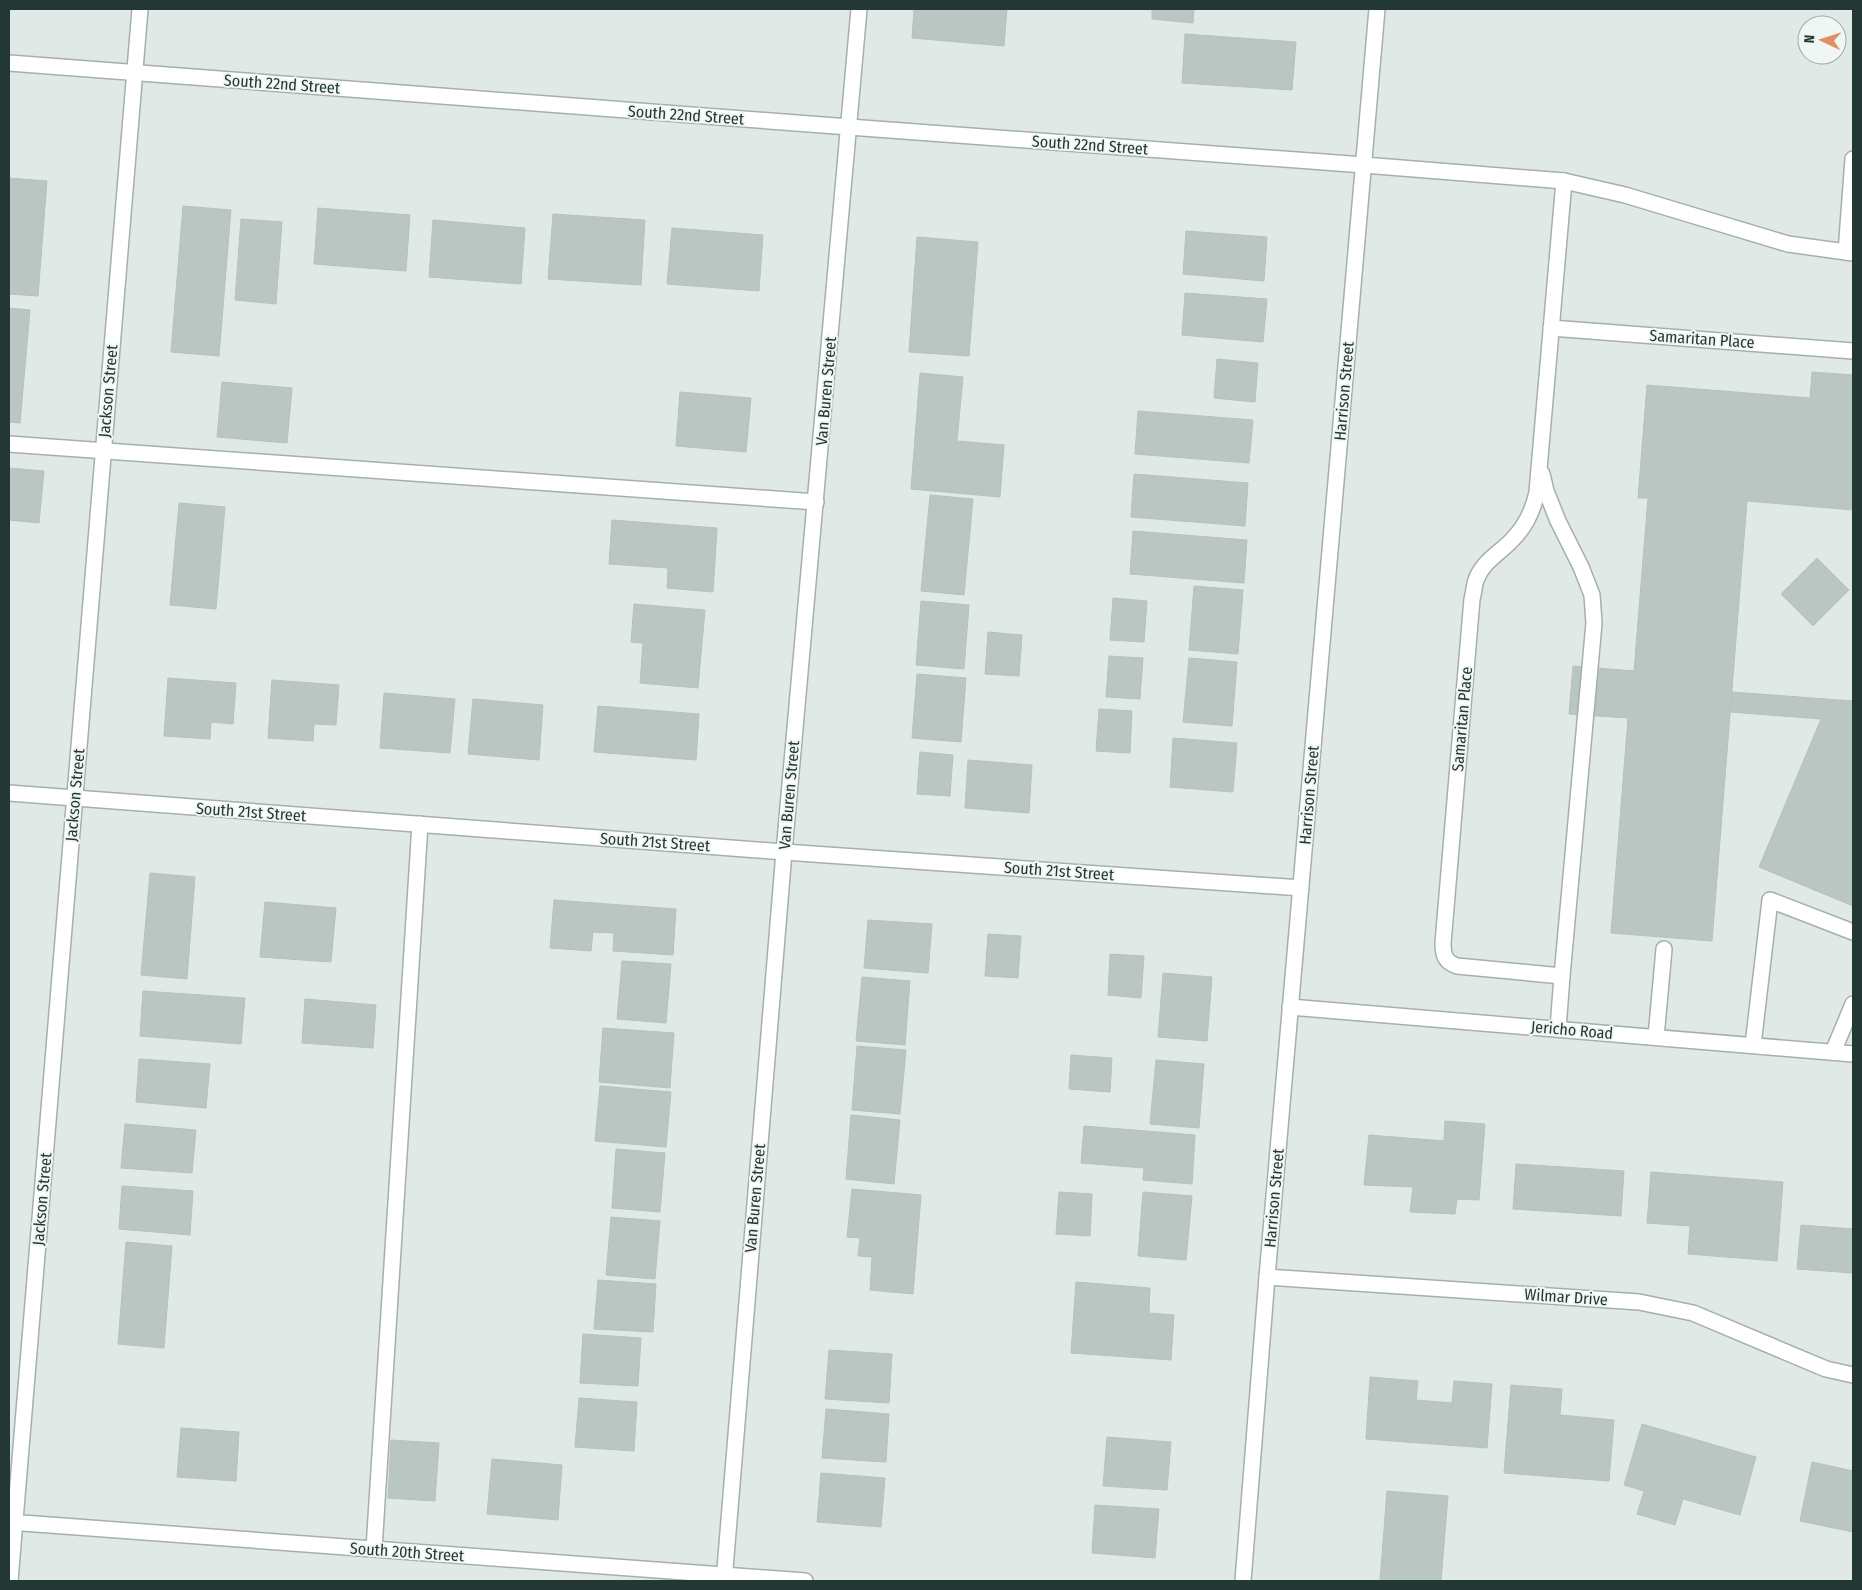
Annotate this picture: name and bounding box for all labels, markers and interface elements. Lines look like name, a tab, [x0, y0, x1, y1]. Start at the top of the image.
north arrow	[1797, 15, 1847, 65]
text: N	[1801, 34, 1818, 44]
street label: South 22nd Street	[223, 70, 341, 98]
street label: South 22nd Street	[627, 101, 745, 129]
street label: South 22nd Street	[1031, 131, 1149, 159]
street label: Samaritan Place	[1649, 326, 1755, 352]
street label: Van Buren Street	[812, 335, 840, 446]
street label: Harrison Street	[1330, 340, 1358, 441]
street label: Jackson Street	[94, 343, 122, 438]
street label: Samaritan Place	[1448, 666, 1476, 772]
street label: Van Buren Street	[775, 739, 803, 850]
street label: Harrison Street	[1295, 744, 1323, 845]
street label: Jackson Street	[61, 747, 89, 842]
street label: South 21st Street	[195, 799, 307, 825]
street label: South 21st Street	[599, 829, 711, 855]
street label: South 21st Street	[1003, 858, 1115, 884]
street label: Jericho Road	[1530, 1017, 1614, 1043]
street label: Van Buren Street	[741, 1142, 769, 1253]
street label: Harrison Street	[1260, 1147, 1288, 1248]
street label: Jackson Street	[28, 1151, 56, 1246]
street label: Wilmar Drive	[1524, 1285, 1608, 1309]
street label: South 20th Street	[349, 1539, 465, 1566]

